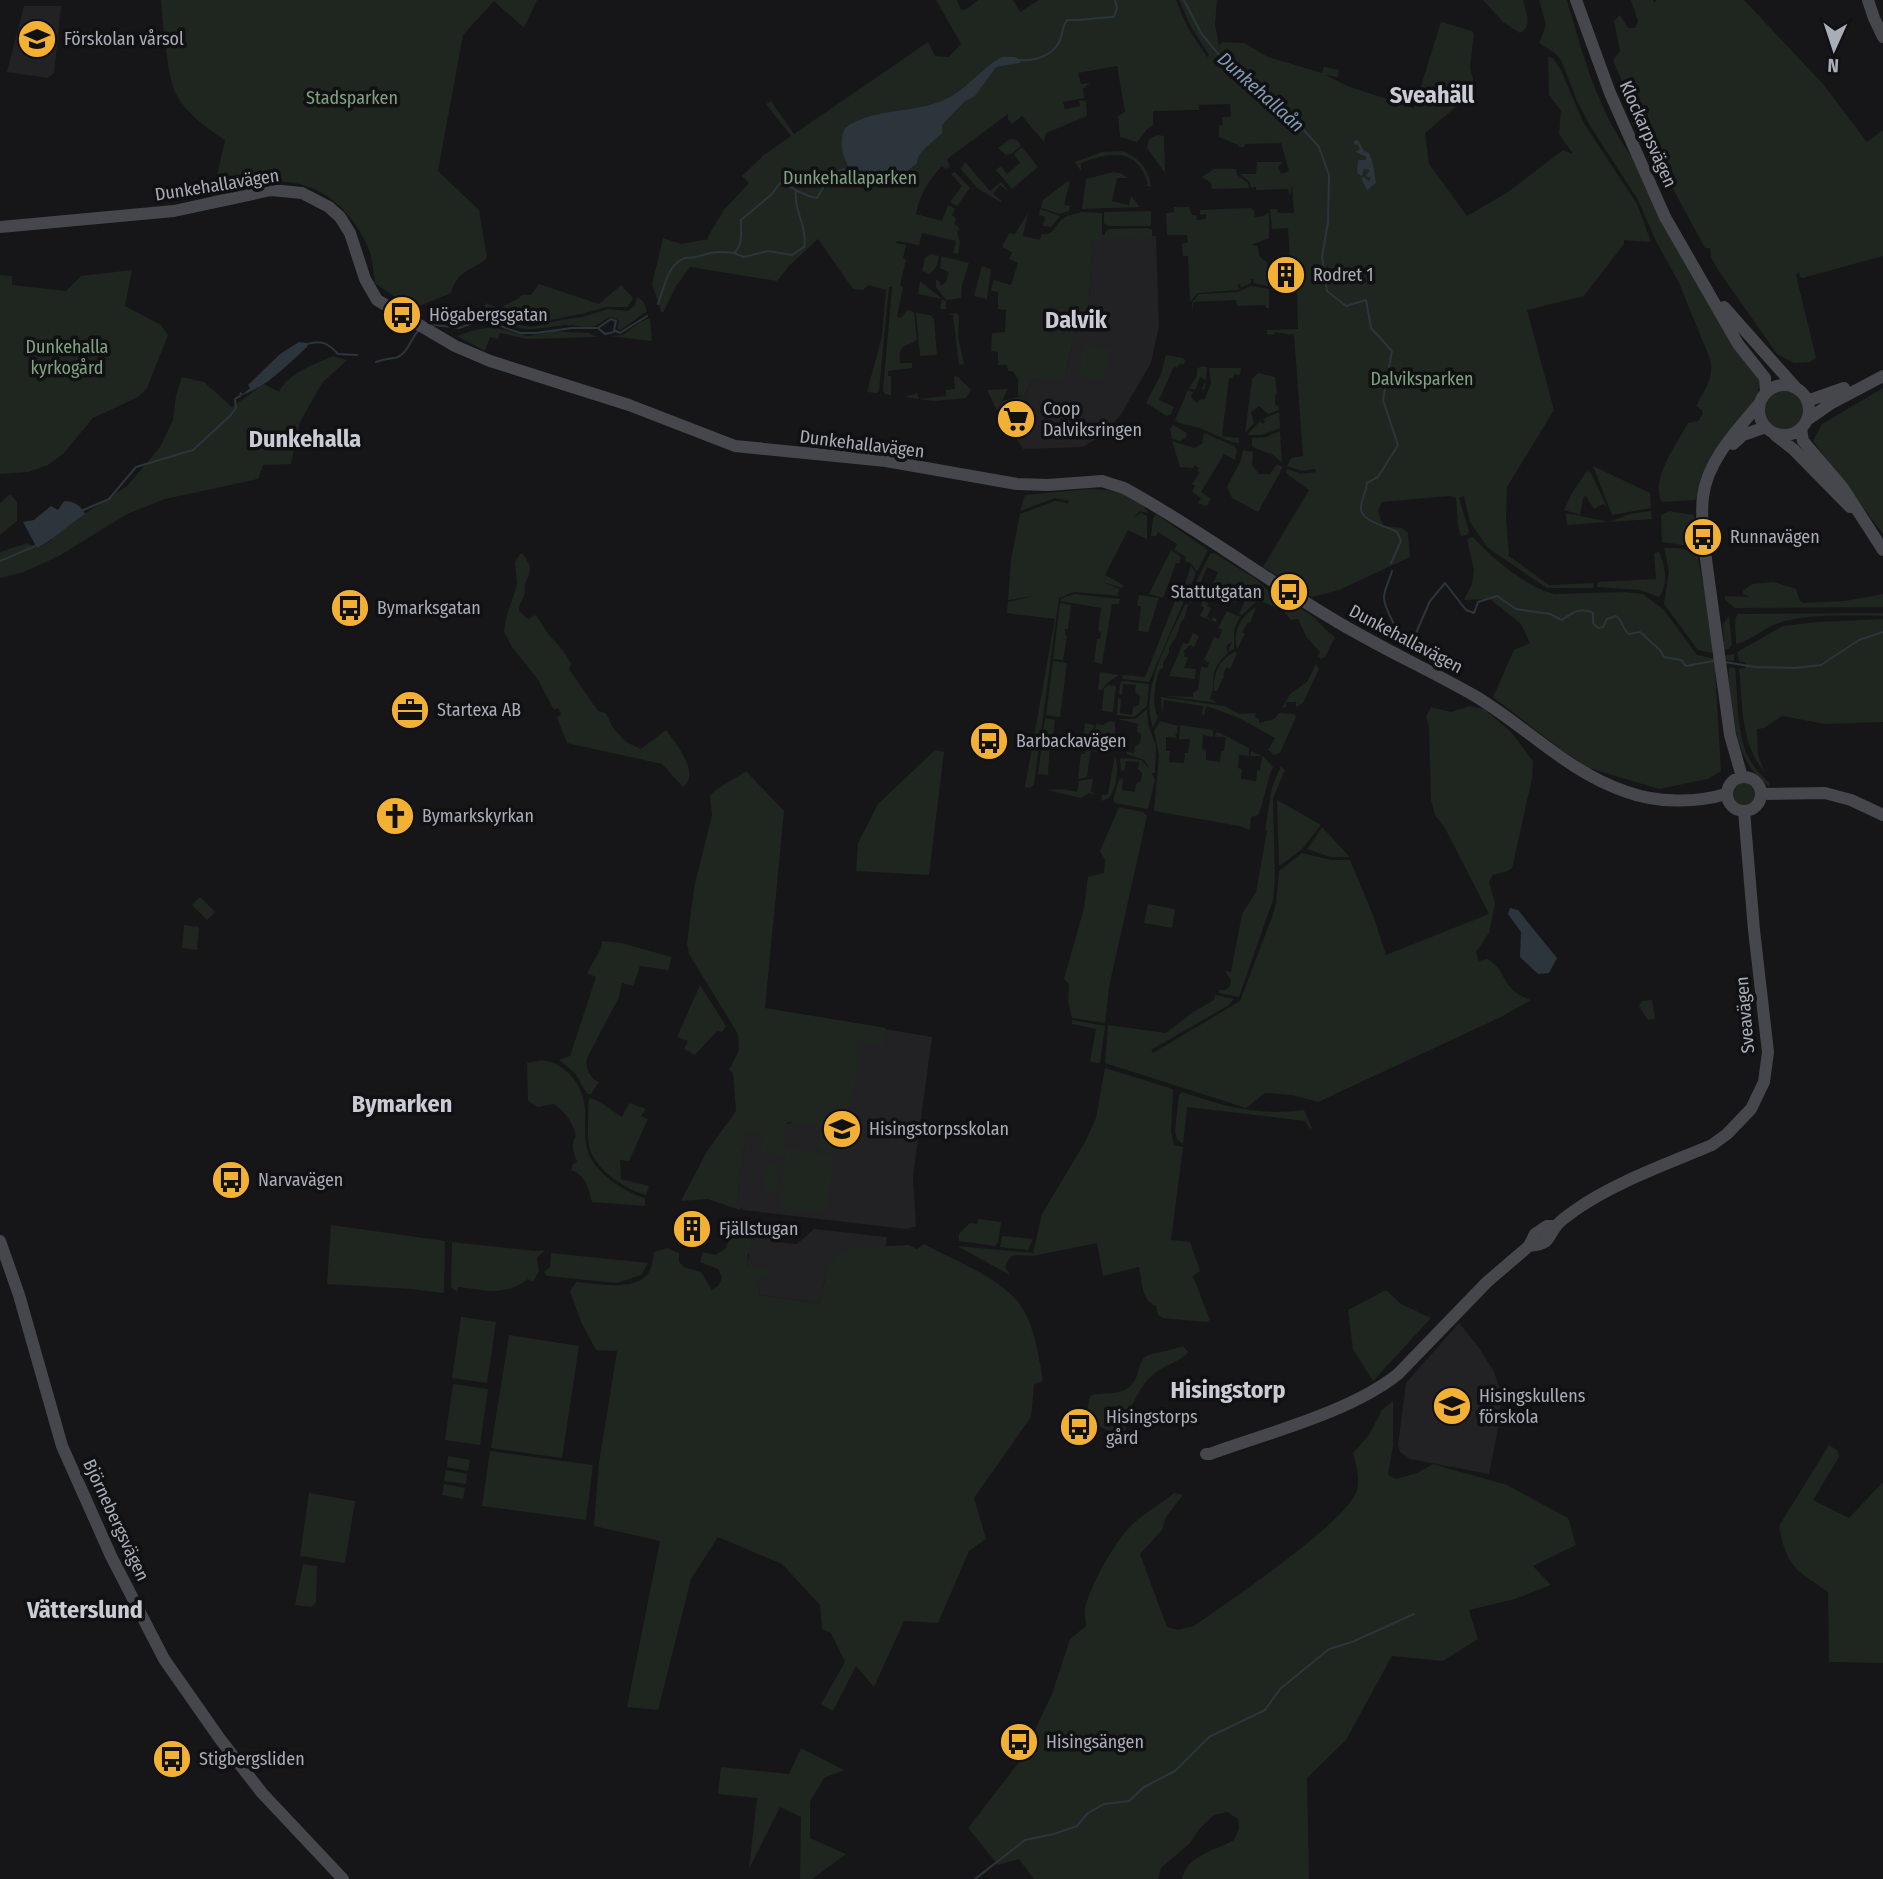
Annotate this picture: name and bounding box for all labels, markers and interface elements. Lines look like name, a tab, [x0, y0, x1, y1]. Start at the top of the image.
north arrow	[1799, 14, 1869, 84]
school or university icon: Förskolan vårsol	[16, 18, 58, 60]
place label: Förskolan vårsol	[64, 28, 184, 50]
water label: Dunkehallaån	[1213, 47, 1309, 137]
text: N	[1827, 54, 1839, 77]
street label: Klockarpsvägen	[1615, 77, 1681, 191]
district label: Sveahäll	[1390, 81, 1475, 109]
park label: Stadsparken	[306, 87, 398, 109]
street label: Dunkehallavägen	[153, 164, 281, 206]
park label: Dunkehallaparken	[783, 167, 917, 189]
building icon: Rodret 1	[1265, 254, 1307, 296]
place label: Rodret 1	[1313, 264, 1373, 286]
bus stop icon: Högabergsgatan	[381, 294, 423, 336]
place label: Högabergsgatan	[429, 304, 548, 326]
district label: Dalvik	[1045, 306, 1108, 334]
park label: Dunkehalla kyrkogård	[26, 336, 109, 379]
park label: Dalviksparken	[1370, 368, 1474, 390]
supermarket icon: Coop Dalviksringen	[995, 398, 1037, 440]
place label: Coop Dalviksringen	[1043, 398, 1142, 441]
district label: Dunkehalla	[249, 425, 361, 453]
street label: Dunkehallavägen	[798, 425, 926, 463]
bus stop icon: Runnavägen	[1682, 516, 1724, 558]
place label: Runnavägen	[1730, 526, 1820, 548]
bus stop icon: Stattutgatan	[1268, 571, 1310, 613]
place label: Stattutgatan	[1171, 581, 1262, 603]
bus stop icon: Bymarksgatan	[329, 587, 371, 629]
place label: Bymarksgatan	[377, 597, 481, 619]
street label: Dunkehallavägen	[1345, 600, 1467, 678]
office icon: Startexa AB	[389, 689, 431, 731]
place label: Startexa AB	[437, 699, 521, 721]
bus stop icon: Barbackavägen	[968, 720, 1010, 762]
place label: Barbackavägen	[1016, 730, 1127, 752]
church icon: Bymarkskyrkan	[374, 795, 416, 837]
place label: Bymarkskyrkan	[422, 805, 534, 827]
street label: Sveavägen	[1731, 976, 1759, 1054]
district label: Bymarken	[352, 1090, 452, 1118]
school or university icon: Hisingstorpsskolan	[821, 1108, 863, 1150]
place label: Hisingstorpsskolan	[869, 1118, 1009, 1140]
bus stop icon: Narvavägen	[210, 1159, 252, 1201]
place label: Narvavägen	[258, 1169, 343, 1191]
building icon: Fjällstugan	[671, 1208, 713, 1250]
place label: Fjällstugan	[719, 1218, 798, 1240]
district label: Hisingstorp	[1171, 1376, 1285, 1404]
school or university icon: Hisingskullens förskola	[1431, 1385, 1473, 1427]
place label: Hisingskullens förskola	[1479, 1385, 1586, 1428]
bus stop icon: Hisingstorps gård	[1058, 1406, 1100, 1448]
place label: Hisingstorps gård	[1106, 1406, 1198, 1449]
street label: Björnebergsvägen	[78, 1456, 154, 1584]
district label: Vätterslund	[26, 1596, 143, 1624]
bus stop icon: Hisingsängen	[998, 1721, 1040, 1763]
place label: Hisingsängen	[1046, 1731, 1144, 1753]
bus stop icon: Stigbergsliden	[151, 1738, 193, 1780]
place label: Stigbergsliden	[199, 1748, 305, 1770]

